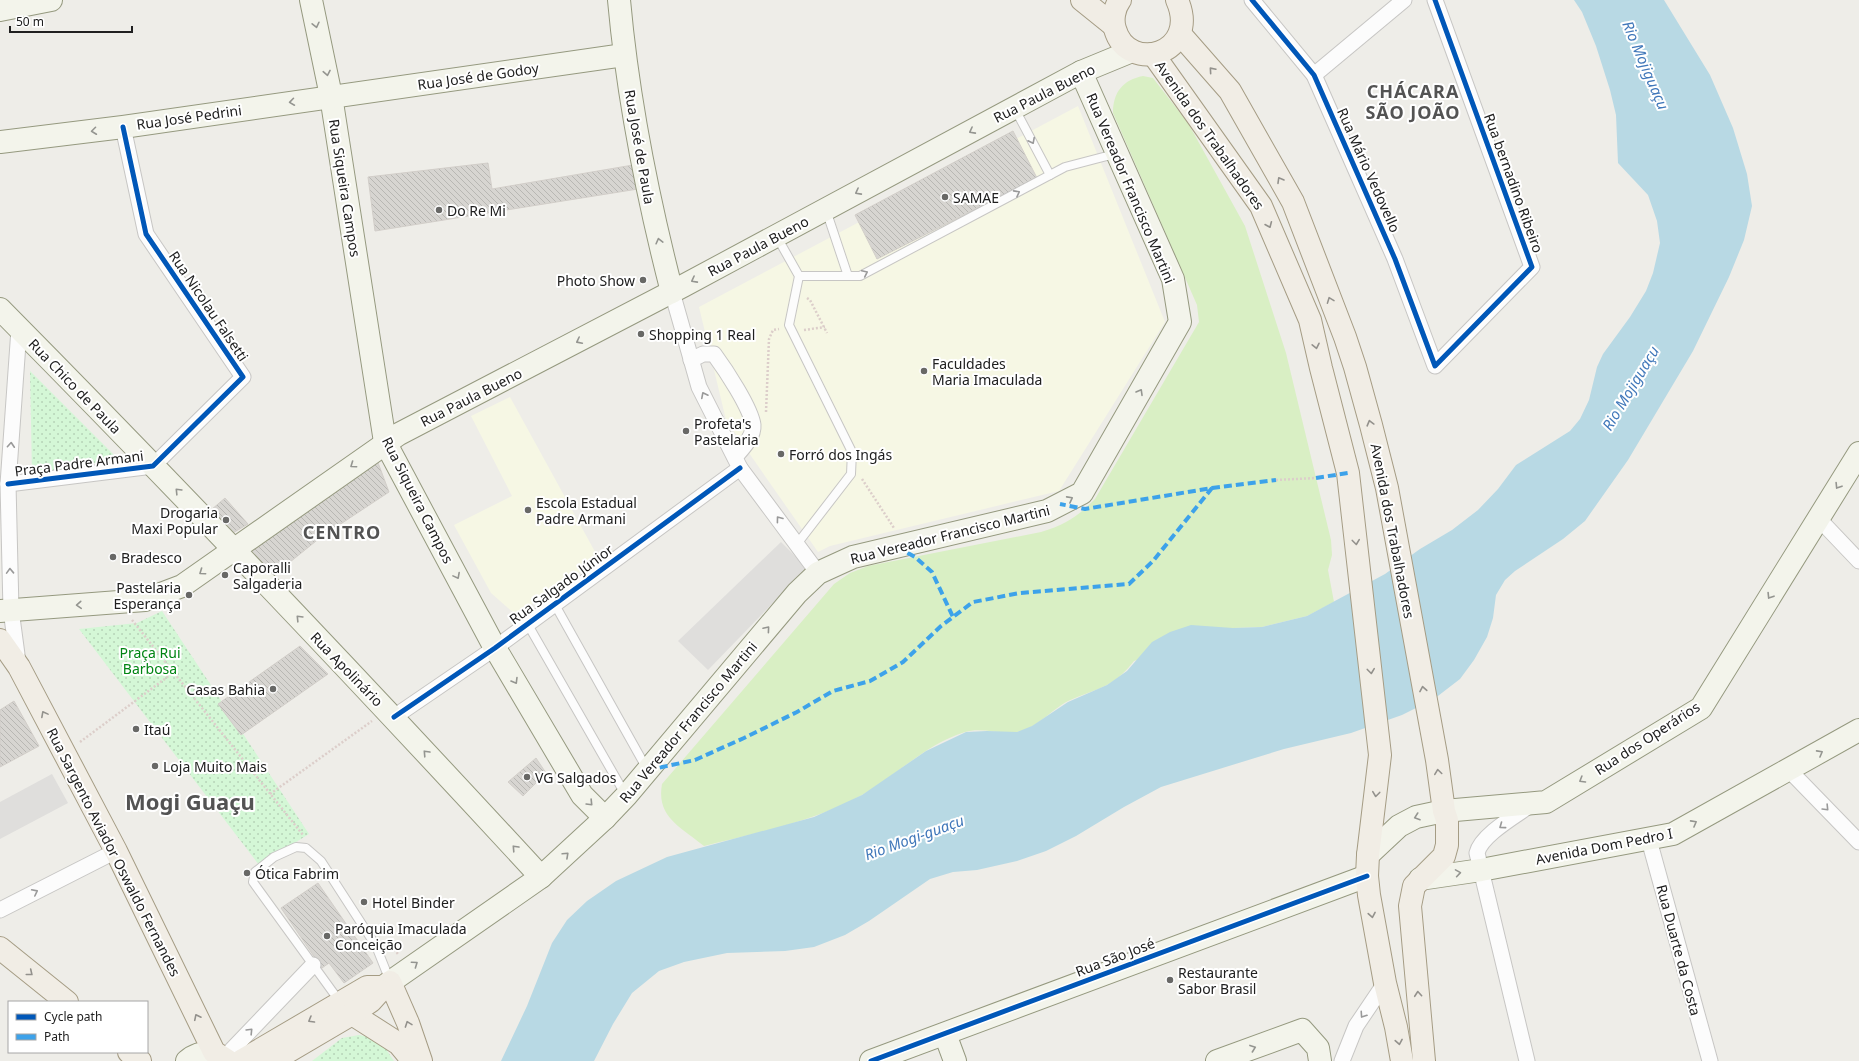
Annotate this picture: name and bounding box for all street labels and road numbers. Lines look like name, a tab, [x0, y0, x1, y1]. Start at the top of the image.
street label: Avenida dos Trabalhadores	[1151, 57, 1269, 214]
street label: Rua José de Godoy	[416, 58, 541, 94]
street label: Rua Paula Bueno	[990, 59, 1098, 127]
street label: Rua José de Paula	[621, 88, 659, 206]
street label: Rua Vereador Francisco Martini	[1082, 90, 1180, 286]
street label: Rua José Pedrini	[135, 100, 243, 134]
street label: Rua Mário Vedovello	[1333, 105, 1405, 235]
street label: Rua bernadino Ribeiro	[1480, 111, 1548, 255]
street label: Rua Siqueira Campos	[325, 118, 365, 259]
street label: Rua Paula Bueno	[704, 211, 812, 281]
street label: Rua Nicolau Falsetti	[165, 247, 253, 365]
street label: Rua Chico de Paula	[25, 334, 125, 438]
street label: Rua Paula Bueno	[417, 363, 525, 431]
street label: Rua Siqueira Campos	[378, 434, 458, 567]
street label: Avenida dos Trabalhadores	[1367, 442, 1419, 620]
street label: Praça Padre Armani	[13, 446, 145, 480]
street label: Rua Vereador Francisco Martini	[848, 500, 1052, 568]
street label: Rua Salgado Júnior	[505, 540, 617, 628]
street label: Rua Apolinário	[307, 628, 387, 710]
street label: Rua Vereador Francisco Martini	[615, 637, 761, 807]
street label: Rua dos Operários	[1591, 697, 1703, 779]
street label: Rua Sargento Aviador Oswaldo Fernandes	[43, 724, 185, 980]
street label: Avenida Dom Pedro I	[1534, 823, 1674, 869]
street label: Rua Duarte da Costa	[1652, 882, 1706, 1018]
street label: Rua São José	[1073, 933, 1157, 981]

